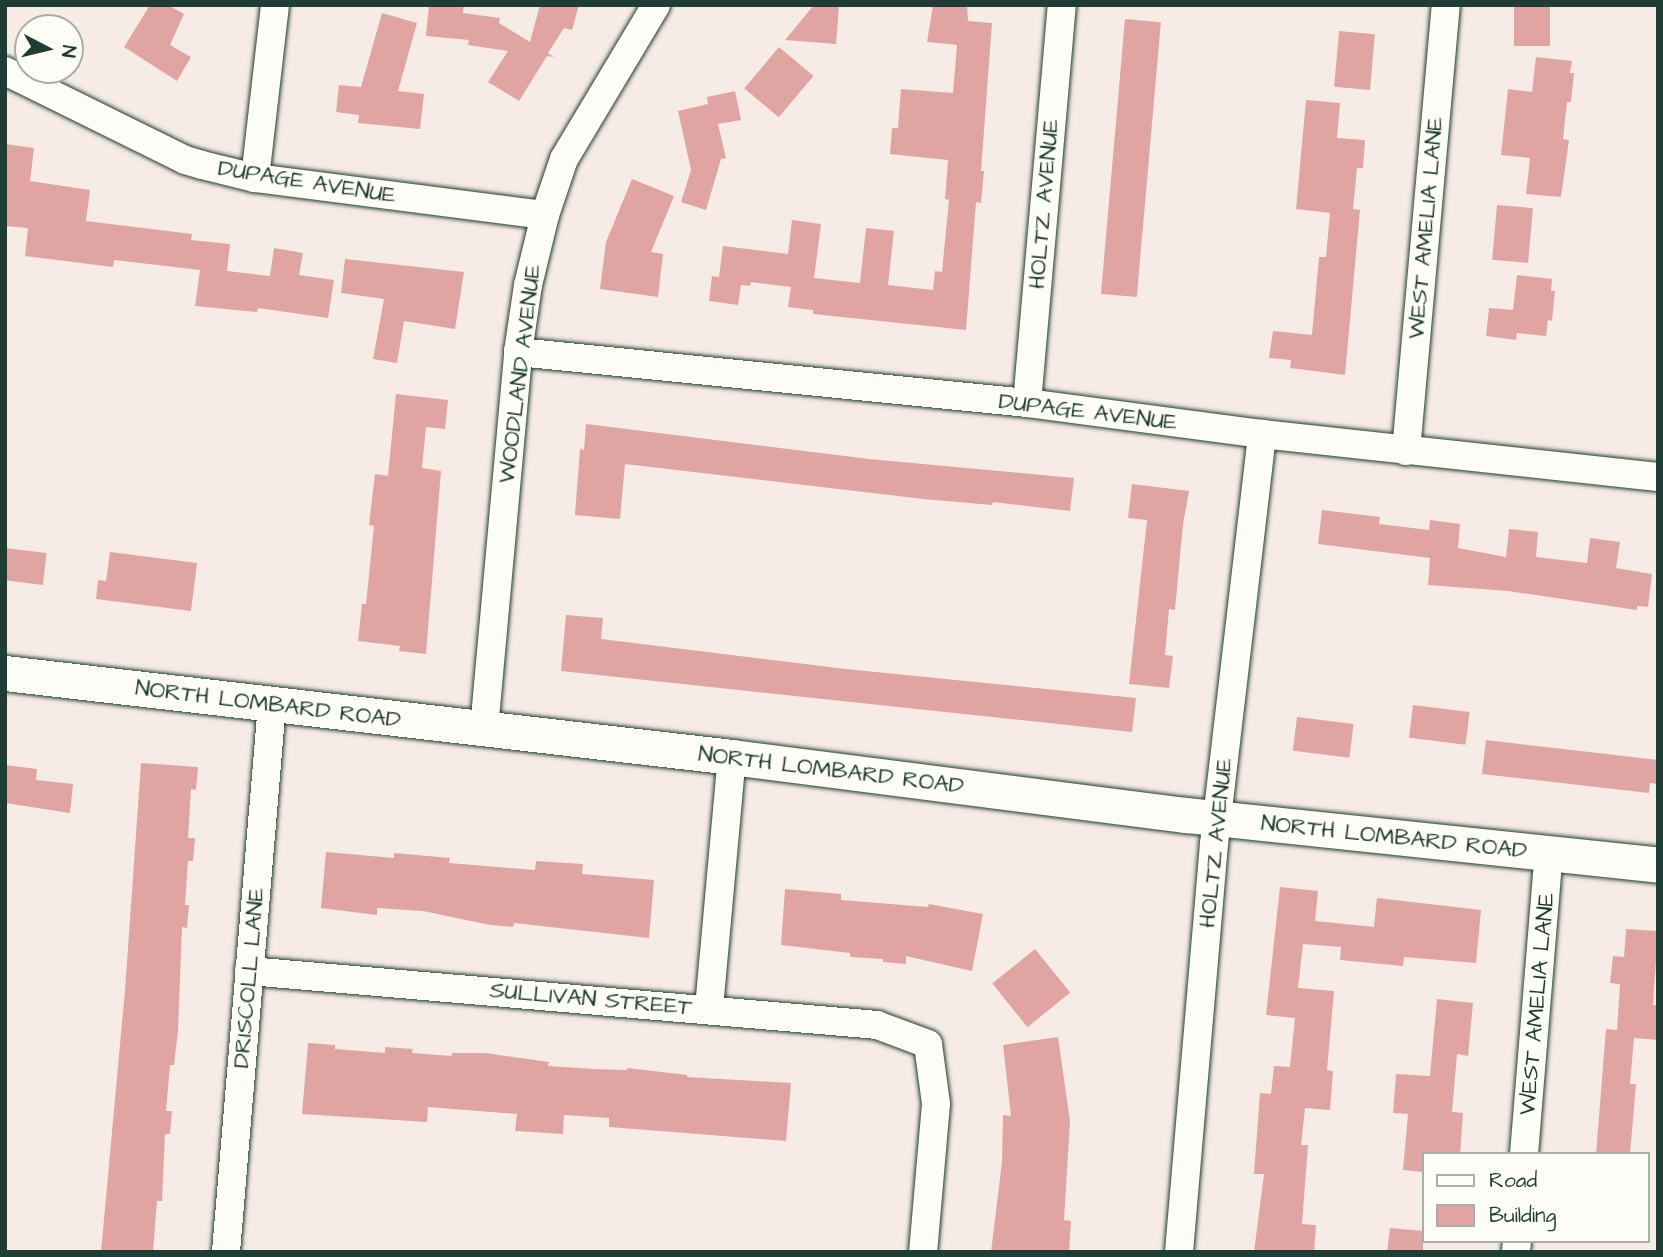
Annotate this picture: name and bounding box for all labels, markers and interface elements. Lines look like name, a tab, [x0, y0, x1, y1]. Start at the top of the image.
north arrow	[14, 14, 84, 84]
text: N	[54, 44, 82, 59]
street label: WEST AMELIA LANE	[1403, 116, 1449, 340]
street label: HOLTZ AVENUE	[1023, 118, 1065, 290]
street label: DUPAGE AVENUE	[216, 154, 398, 210]
street label: WOODLAND AVENUE	[493, 263, 547, 485]
street label: DUPAGE AVENUE	[997, 387, 1179, 437]
street label: NORTH LOMBARD ROAD	[134, 674, 402, 734]
street label: NORTH LOMBARD ROAD	[697, 740, 965, 800]
street label: HOLTZ AVENUE	[1193, 757, 1239, 929]
street label: NORTH LOMBARD ROAD	[1260, 809, 1528, 865]
street label: DRISCOLL LANE	[227, 887, 271, 1069]
street label: WEST AMELIA LANE	[1514, 892, 1560, 1116]
street label: SULLIVAN STREET	[489, 976, 693, 1022]
legend	[1422, 1152, 1649, 1243]
text: Road	[1489, 1166, 1537, 1195]
text: Building	[1489, 1201, 1556, 1230]

